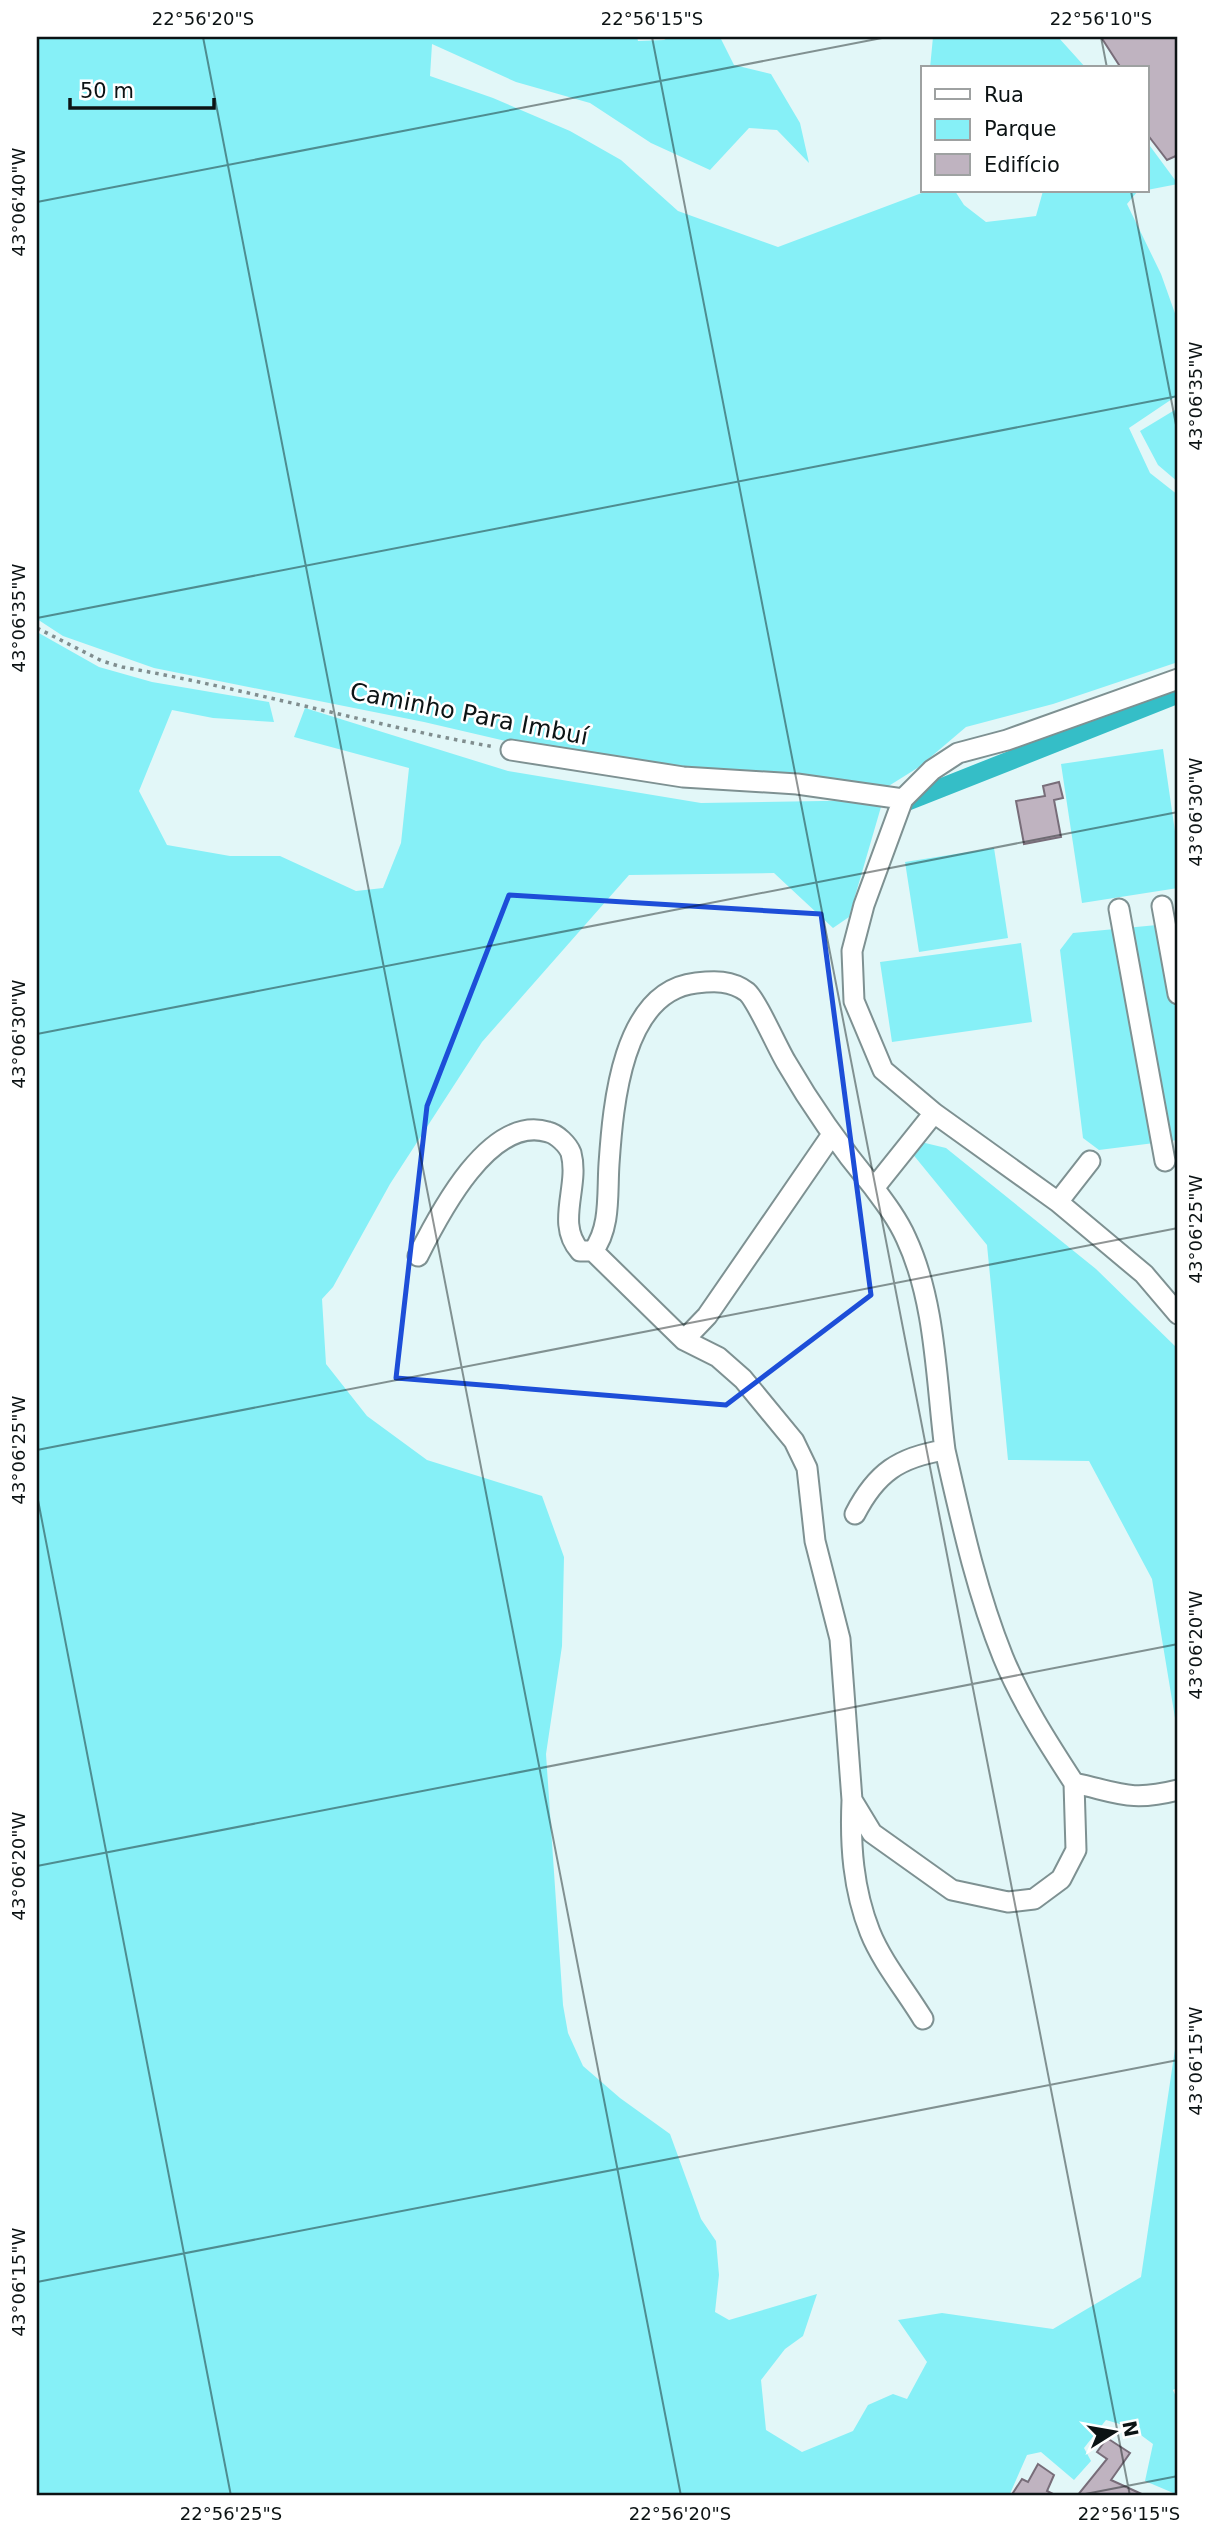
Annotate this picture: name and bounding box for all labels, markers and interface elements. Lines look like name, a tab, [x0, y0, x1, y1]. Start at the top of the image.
text: 22°56'20"S	[152, 8, 254, 29]
text: 22°56'15"S	[601, 8, 703, 29]
text: 22°56'10"S	[1050, 8, 1152, 29]
scale bar	[70, 66, 214, 110]
legend	[921, 66, 1148, 192]
text: 50 m	[80, 79, 134, 103]
text: Rua	[984, 83, 1024, 107]
text: Parque	[984, 117, 1056, 141]
text: 43°06'40"W	[8, 147, 29, 256]
text: Edifício	[984, 153, 1060, 177]
text: 43°06'35"W	[1185, 341, 1206, 450]
text: 43°06'35"W	[8, 563, 29, 672]
street label: Caminho Para Imbuí	[347, 677, 592, 751]
text: 43°06'30"W	[1185, 757, 1206, 866]
text: 43°06'30"W	[8, 979, 29, 1088]
text: 43°06'25"W	[1185, 1174, 1206, 1283]
text: 43°06'25"W	[8, 1395, 29, 1504]
text: 43°06'20"W	[1185, 1590, 1206, 1699]
text: 43°06'20"W	[8, 1811, 29, 1920]
text: 43°06'15"W	[1185, 2006, 1206, 2115]
text: 43°06'15"W	[8, 2227, 29, 2336]
north arrow	[1078, 2396, 1148, 2466]
text: N	[1118, 2419, 1143, 2439]
text: 22°56'25"S	[180, 2503, 282, 2524]
text: 22°56'20"S	[629, 2503, 731, 2524]
text: 22°56'15"S	[1078, 2503, 1180, 2524]

